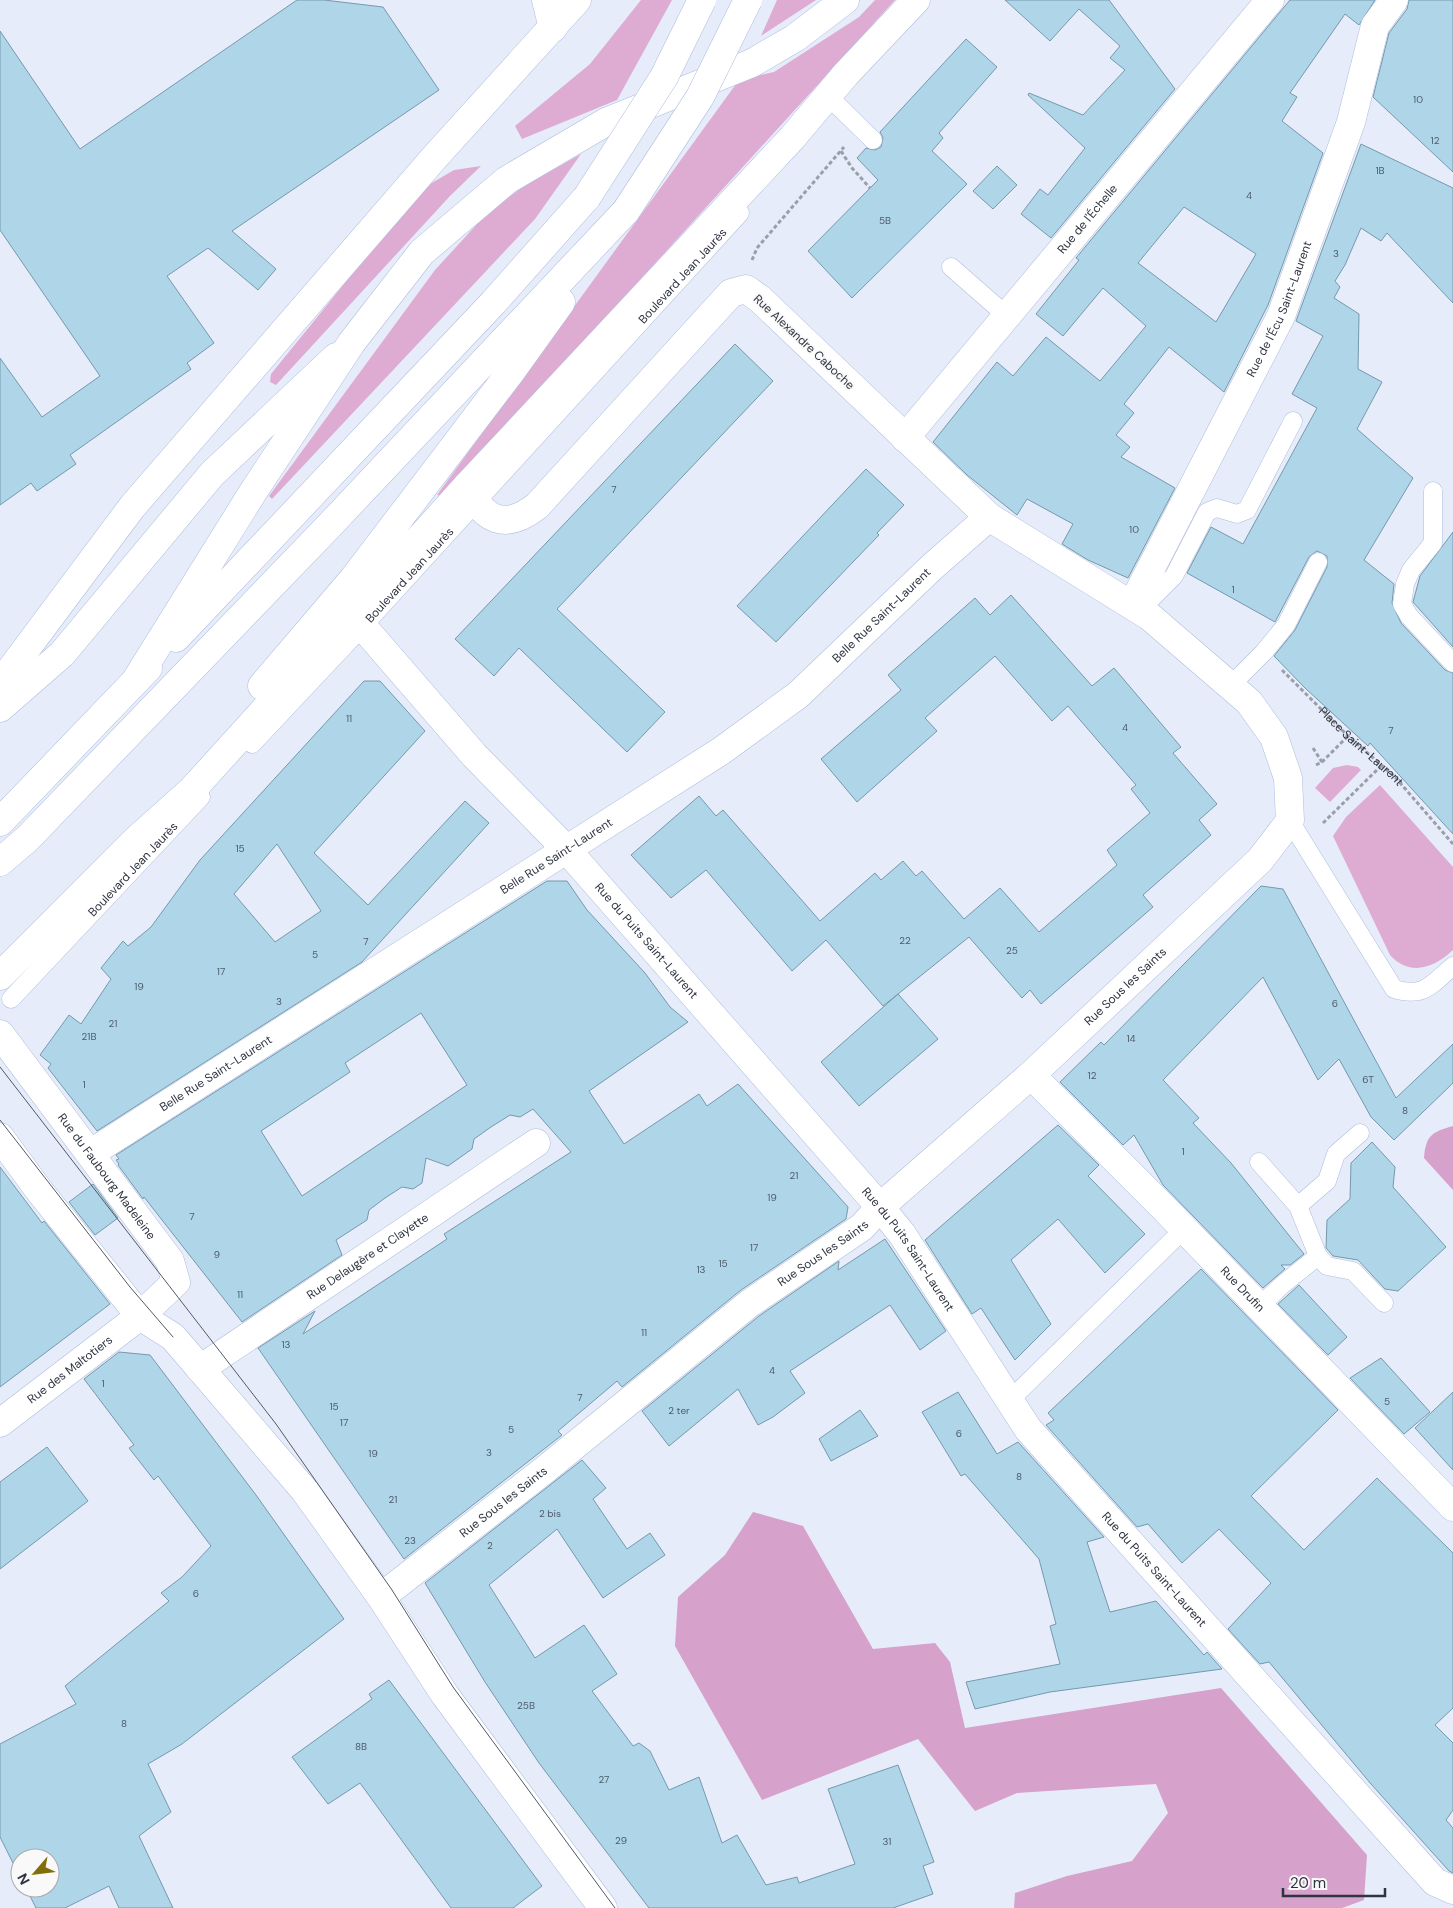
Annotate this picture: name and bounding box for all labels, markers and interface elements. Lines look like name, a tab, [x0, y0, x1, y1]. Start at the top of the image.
house number: 10	[1413, 93, 1423, 106]
house number: 12	[1431, 134, 1440, 147]
house number: 1B	[1375, 164, 1385, 177]
street label: Rue de l'Échelle	[1054, 181, 1121, 257]
house number: 4	[1246, 189, 1252, 202]
house number: 5B	[879, 214, 891, 227]
street label: Boulevard Jean Jaurès	[635, 225, 730, 327]
street label: Rue de l'Écu Saint-Laurent	[1243, 238, 1316, 380]
house number: 3	[1333, 247, 1339, 260]
street label: Rue Alexandre Caboche	[750, 291, 858, 393]
house number: 7	[611, 483, 617, 496]
house number: 10	[1129, 523, 1139, 536]
street label: Boulevard Jean Jaurès	[362, 524, 457, 626]
street label: Belle Rue Saint-Laurent	[829, 564, 934, 666]
house number: 1	[1231, 583, 1235, 596]
street label: Place Saint-Laurent	[1315, 703, 1407, 789]
house number: 11	[346, 712, 352, 725]
house number: 4	[1122, 721, 1128, 734]
house number: 7	[1388, 724, 1394, 737]
street label: Belle Rue Saint-Laurent	[497, 814, 616, 898]
street label: Boulevard Jean Jaurès	[85, 819, 181, 920]
house number: 15	[235, 842, 245, 855]
street label: Rue du Puits Saint-Laurent	[591, 879, 702, 1002]
house number: 22	[899, 934, 911, 947]
house number: 7	[363, 935, 369, 948]
house number: 25	[1006, 944, 1018, 957]
street label: Rue Sous les Saints	[1081, 944, 1170, 1029]
house number: 5	[312, 948, 318, 961]
house number: 17	[217, 965, 225, 978]
house number: 19	[134, 980, 144, 993]
house number: 3	[276, 995, 282, 1008]
house number: 6	[1332, 997, 1338, 1010]
house number: 21	[109, 1017, 117, 1030]
house number: 21B	[82, 1030, 96, 1043]
street label: Belle Rue Saint-Laurent	[156, 1031, 275, 1115]
house number: 14	[1126, 1032, 1136, 1045]
house number: 12	[1088, 1069, 1097, 1082]
house number: 6T	[1362, 1073, 1374, 1086]
house number: 1	[82, 1078, 86, 1091]
house number: 8	[1402, 1104, 1408, 1117]
street label: Rue du Faubourg Madeleine	[54, 1110, 159, 1243]
house number: 1	[1181, 1145, 1185, 1158]
house number: 21	[790, 1169, 798, 1182]
street label: Rue du Puits Saint-Laurent	[858, 1184, 958, 1315]
house number: 19	[767, 1191, 777, 1204]
street label: Rue Delaugère et Clayette	[303, 1209, 432, 1303]
house number: 7	[189, 1210, 195, 1223]
street label: Rue Sous les Saints	[774, 1217, 872, 1290]
house number: 17	[750, 1241, 758, 1254]
house number: 9	[214, 1248, 220, 1261]
house number: 15	[718, 1257, 728, 1270]
house number: 13	[696, 1263, 706, 1276]
street label: Rue Drufin	[1217, 1263, 1268, 1315]
house number: 11	[237, 1288, 243, 1301]
house number: 11	[641, 1326, 647, 1339]
street label: Rue des Maltotiers	[24, 1332, 116, 1407]
house number: 13	[281, 1338, 291, 1351]
house number: 4	[769, 1364, 775, 1377]
house number: 1	[101, 1377, 105, 1390]
house number: 7	[577, 1391, 583, 1404]
house number: 5	[1384, 1395, 1390, 1408]
house number: 15	[329, 1400, 339, 1413]
house number: 2 ter	[668, 1404, 690, 1417]
house number: 17	[340, 1416, 348, 1429]
house number: 5	[508, 1423, 514, 1436]
house number: 6	[956, 1427, 962, 1440]
house number: 3	[486, 1446, 492, 1459]
house number: 19	[368, 1447, 378, 1460]
street label: Rue Sous les Saints	[456, 1463, 551, 1541]
house number: 8	[1016, 1470, 1022, 1483]
house number: 21	[389, 1493, 397, 1506]
house number: 2 bis	[539, 1507, 561, 1520]
street label: Rue du Puits Saint-Laurent	[1098, 1509, 1210, 1631]
house number: 23	[404, 1534, 416, 1547]
house number: 2	[487, 1539, 493, 1552]
house number: 6	[193, 1587, 199, 1600]
house number: 25B	[517, 1699, 535, 1712]
house number: 8	[121, 1717, 127, 1730]
house number: 8B	[355, 1740, 367, 1753]
house number: 27	[599, 1773, 609, 1786]
house number: 29	[615, 1834, 627, 1847]
house number: 31	[883, 1835, 891, 1848]
north arrow	[10, 1848, 60, 1898]
scale bar	[1283, 1866, 1386, 1898]
text: N	[13, 1870, 34, 1888]
text: 20 m	[1290, 1873, 1326, 1893]

